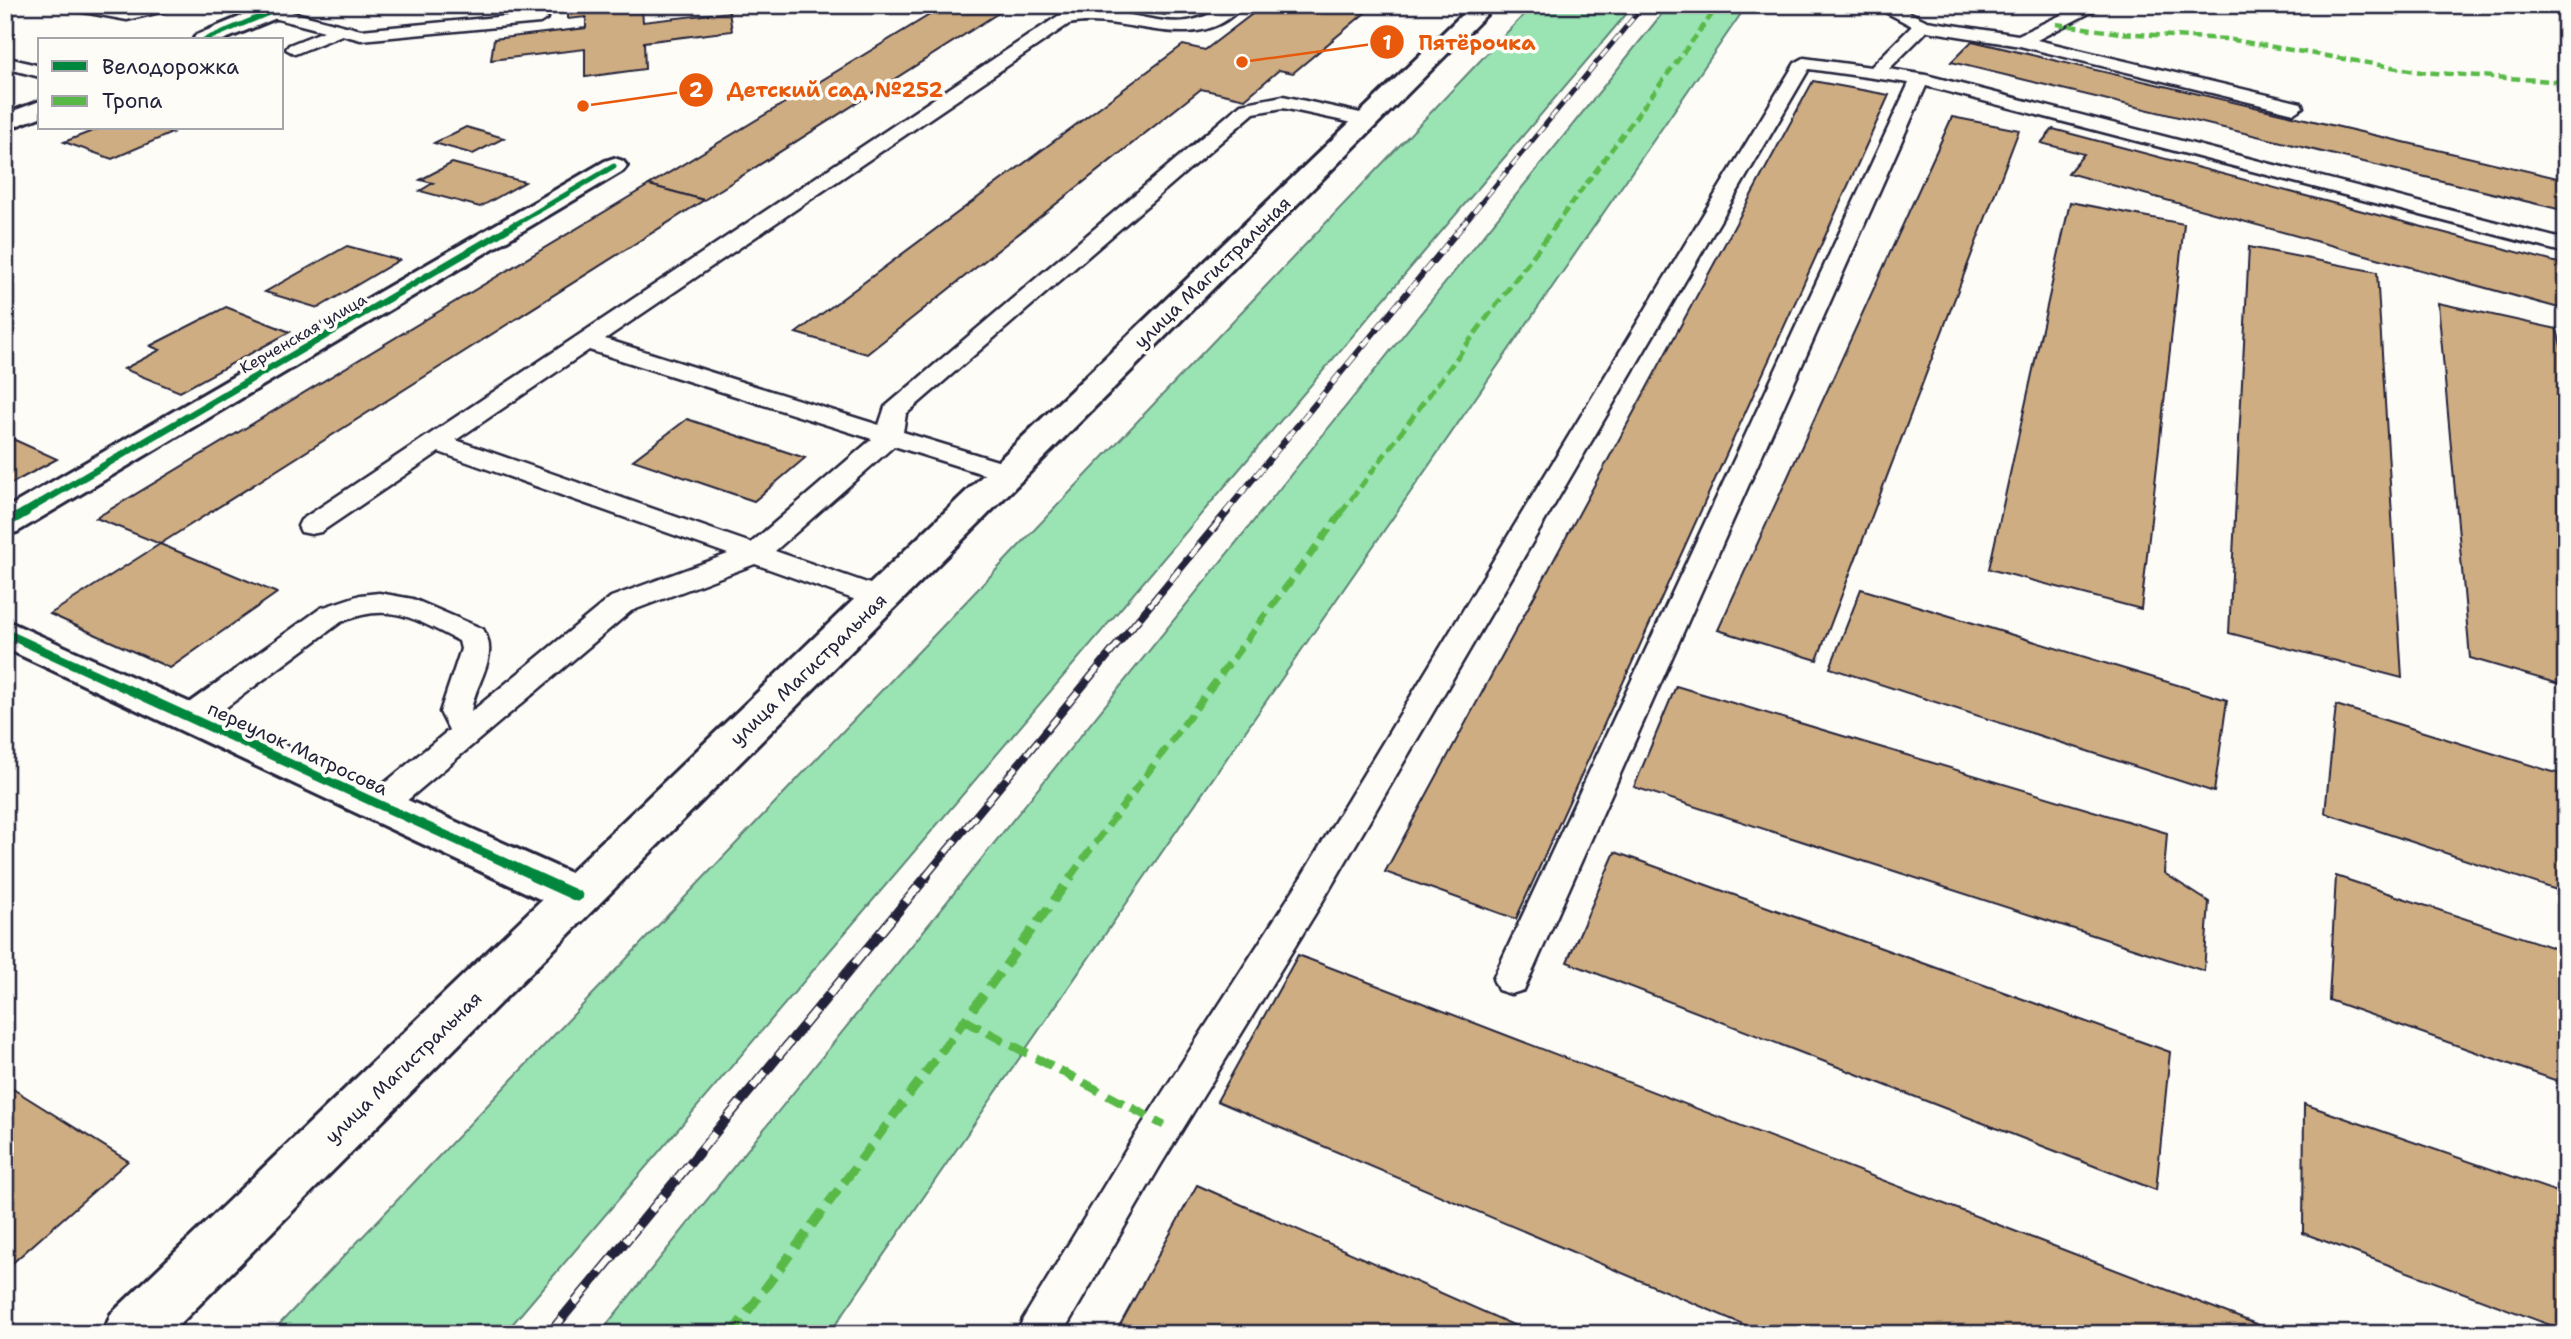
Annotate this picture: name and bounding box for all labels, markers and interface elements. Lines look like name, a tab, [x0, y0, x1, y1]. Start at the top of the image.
callout: Пятёрочка	[1370, 21, 1550, 63]
text: 1	[1382, 29, 1392, 57]
text: Пятёрочка	[1418, 29, 1536, 57]
legend	[38, 38, 284, 130]
text: Велодорожка	[102, 53, 239, 81]
callout: Детский сад №252	[678, 69, 958, 111]
text: 2	[689, 76, 704, 104]
text: Детский сад №252	[727, 76, 944, 104]
text: Тропа	[102, 87, 162, 115]
street label: улица Магистральная	[1128, 191, 1296, 354]
street label: Керченская улица	[236, 289, 370, 378]
street label: улица Магистральная	[724, 588, 892, 751]
street label: переулок Матросова	[204, 696, 392, 801]
street label: улица Магистральная	[319, 986, 487, 1149]

